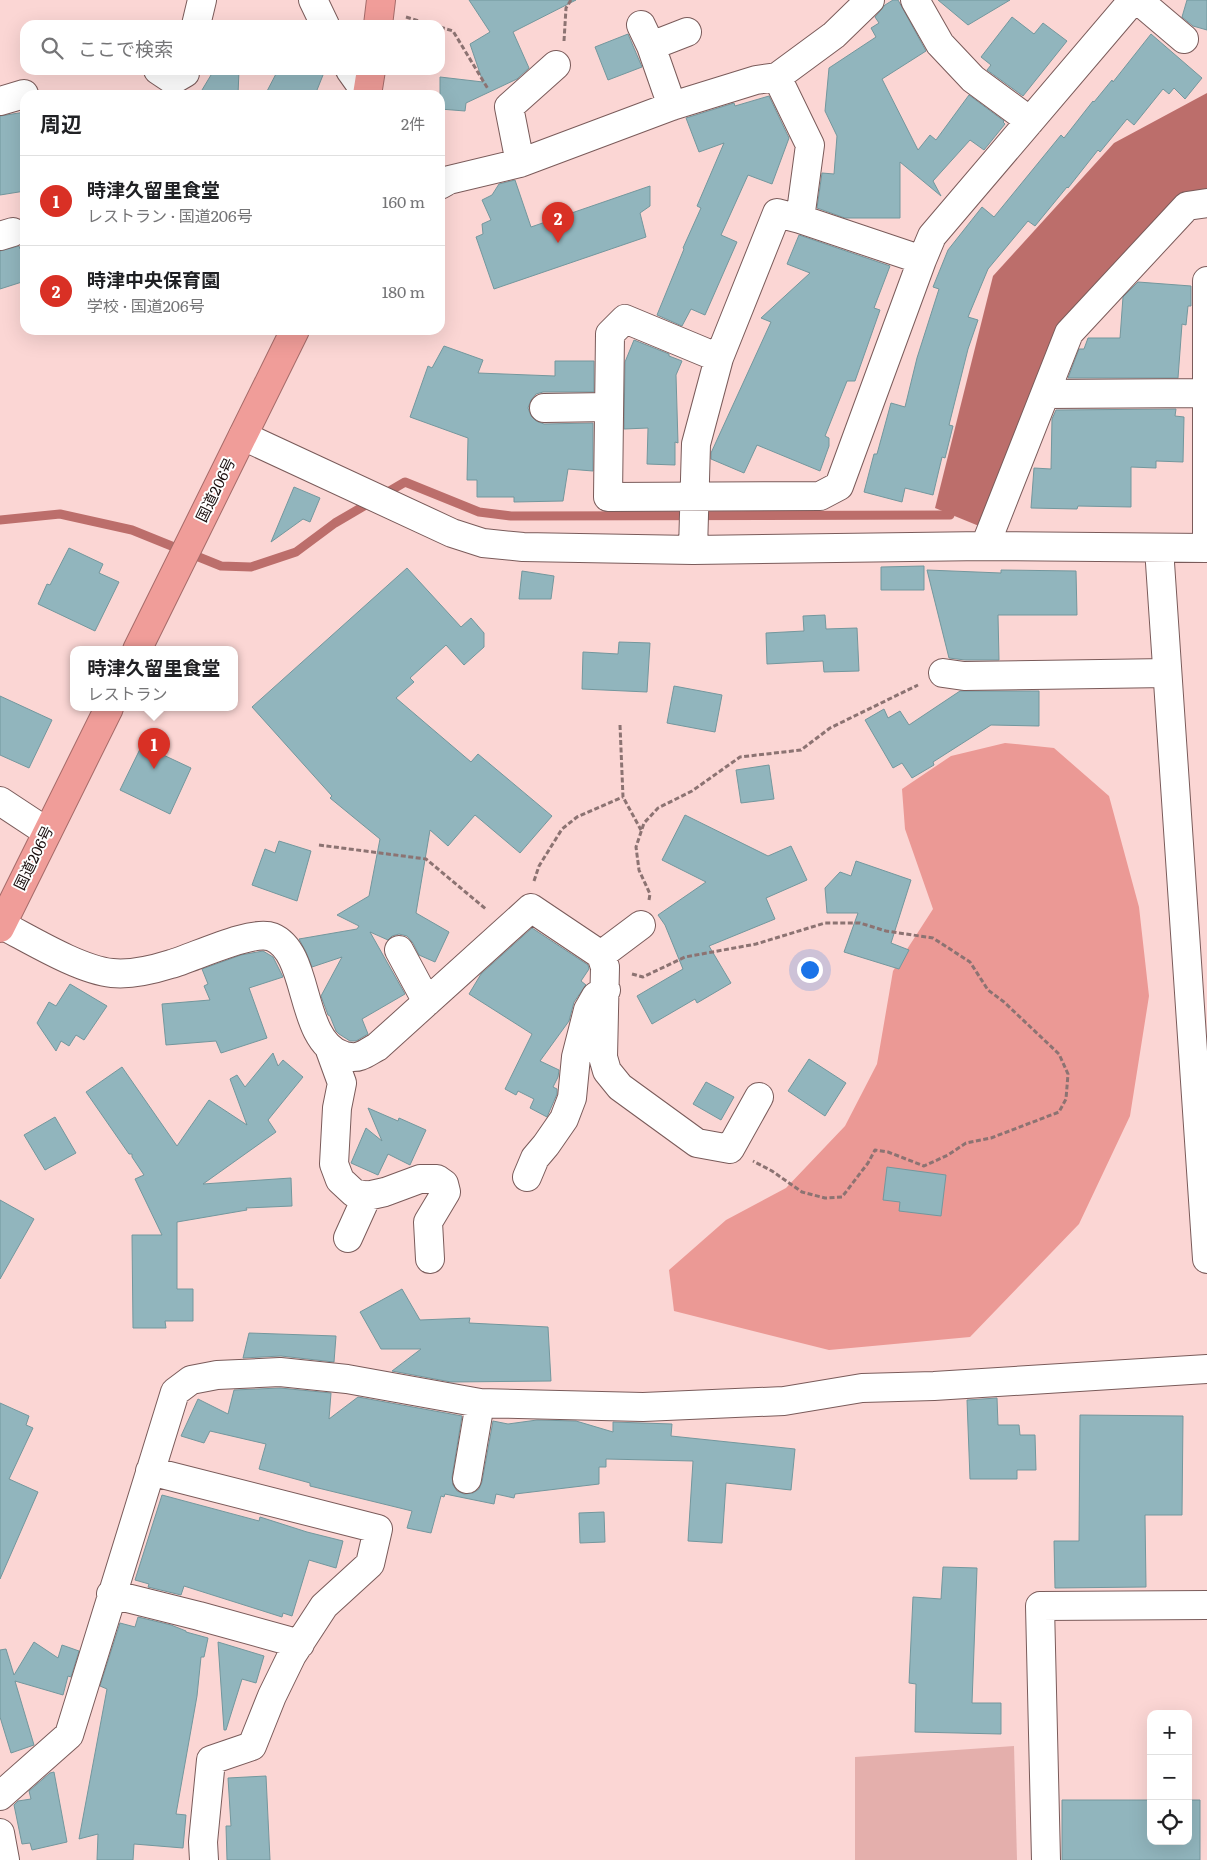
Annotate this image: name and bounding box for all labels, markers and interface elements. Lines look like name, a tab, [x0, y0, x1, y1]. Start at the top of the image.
search box	[20, 20, 445, 75]
icon: search	[38, 34, 66, 62]
text: ここで検索	[78, 34, 173, 62]
text: 周辺	[40, 107, 82, 138]
text: 2件	[401, 111, 425, 135]
text: 時津久留里食堂	[87, 175, 220, 203]
text: 1	[53, 189, 59, 213]
text: 160 m	[382, 189, 425, 213]
pin: 2	[542, 202, 574, 243]
text: レストラン · 国道206号	[87, 203, 253, 227]
text: 時津中央保育園	[87, 265, 220, 293]
text: 2	[52, 279, 60, 303]
text: 180 m	[382, 279, 425, 303]
text: 学校 · 国道206号	[87, 293, 205, 317]
street label: 国道206号	[189, 453, 240, 526]
popup	[70, 646, 238, 711]
text: 時津久留里食堂	[87, 653, 221, 681]
text: レストラン	[87, 681, 168, 705]
pin: 1	[138, 728, 170, 769]
street label: 国道206号	[7, 821, 58, 894]
your location	[797, 957, 823, 983]
map controls	[1147, 1710, 1192, 1845]
button: +	[1147, 1710, 1192, 1755]
button: −	[1147, 1755, 1192, 1800]
button: locate	[1147, 1800, 1192, 1845]

